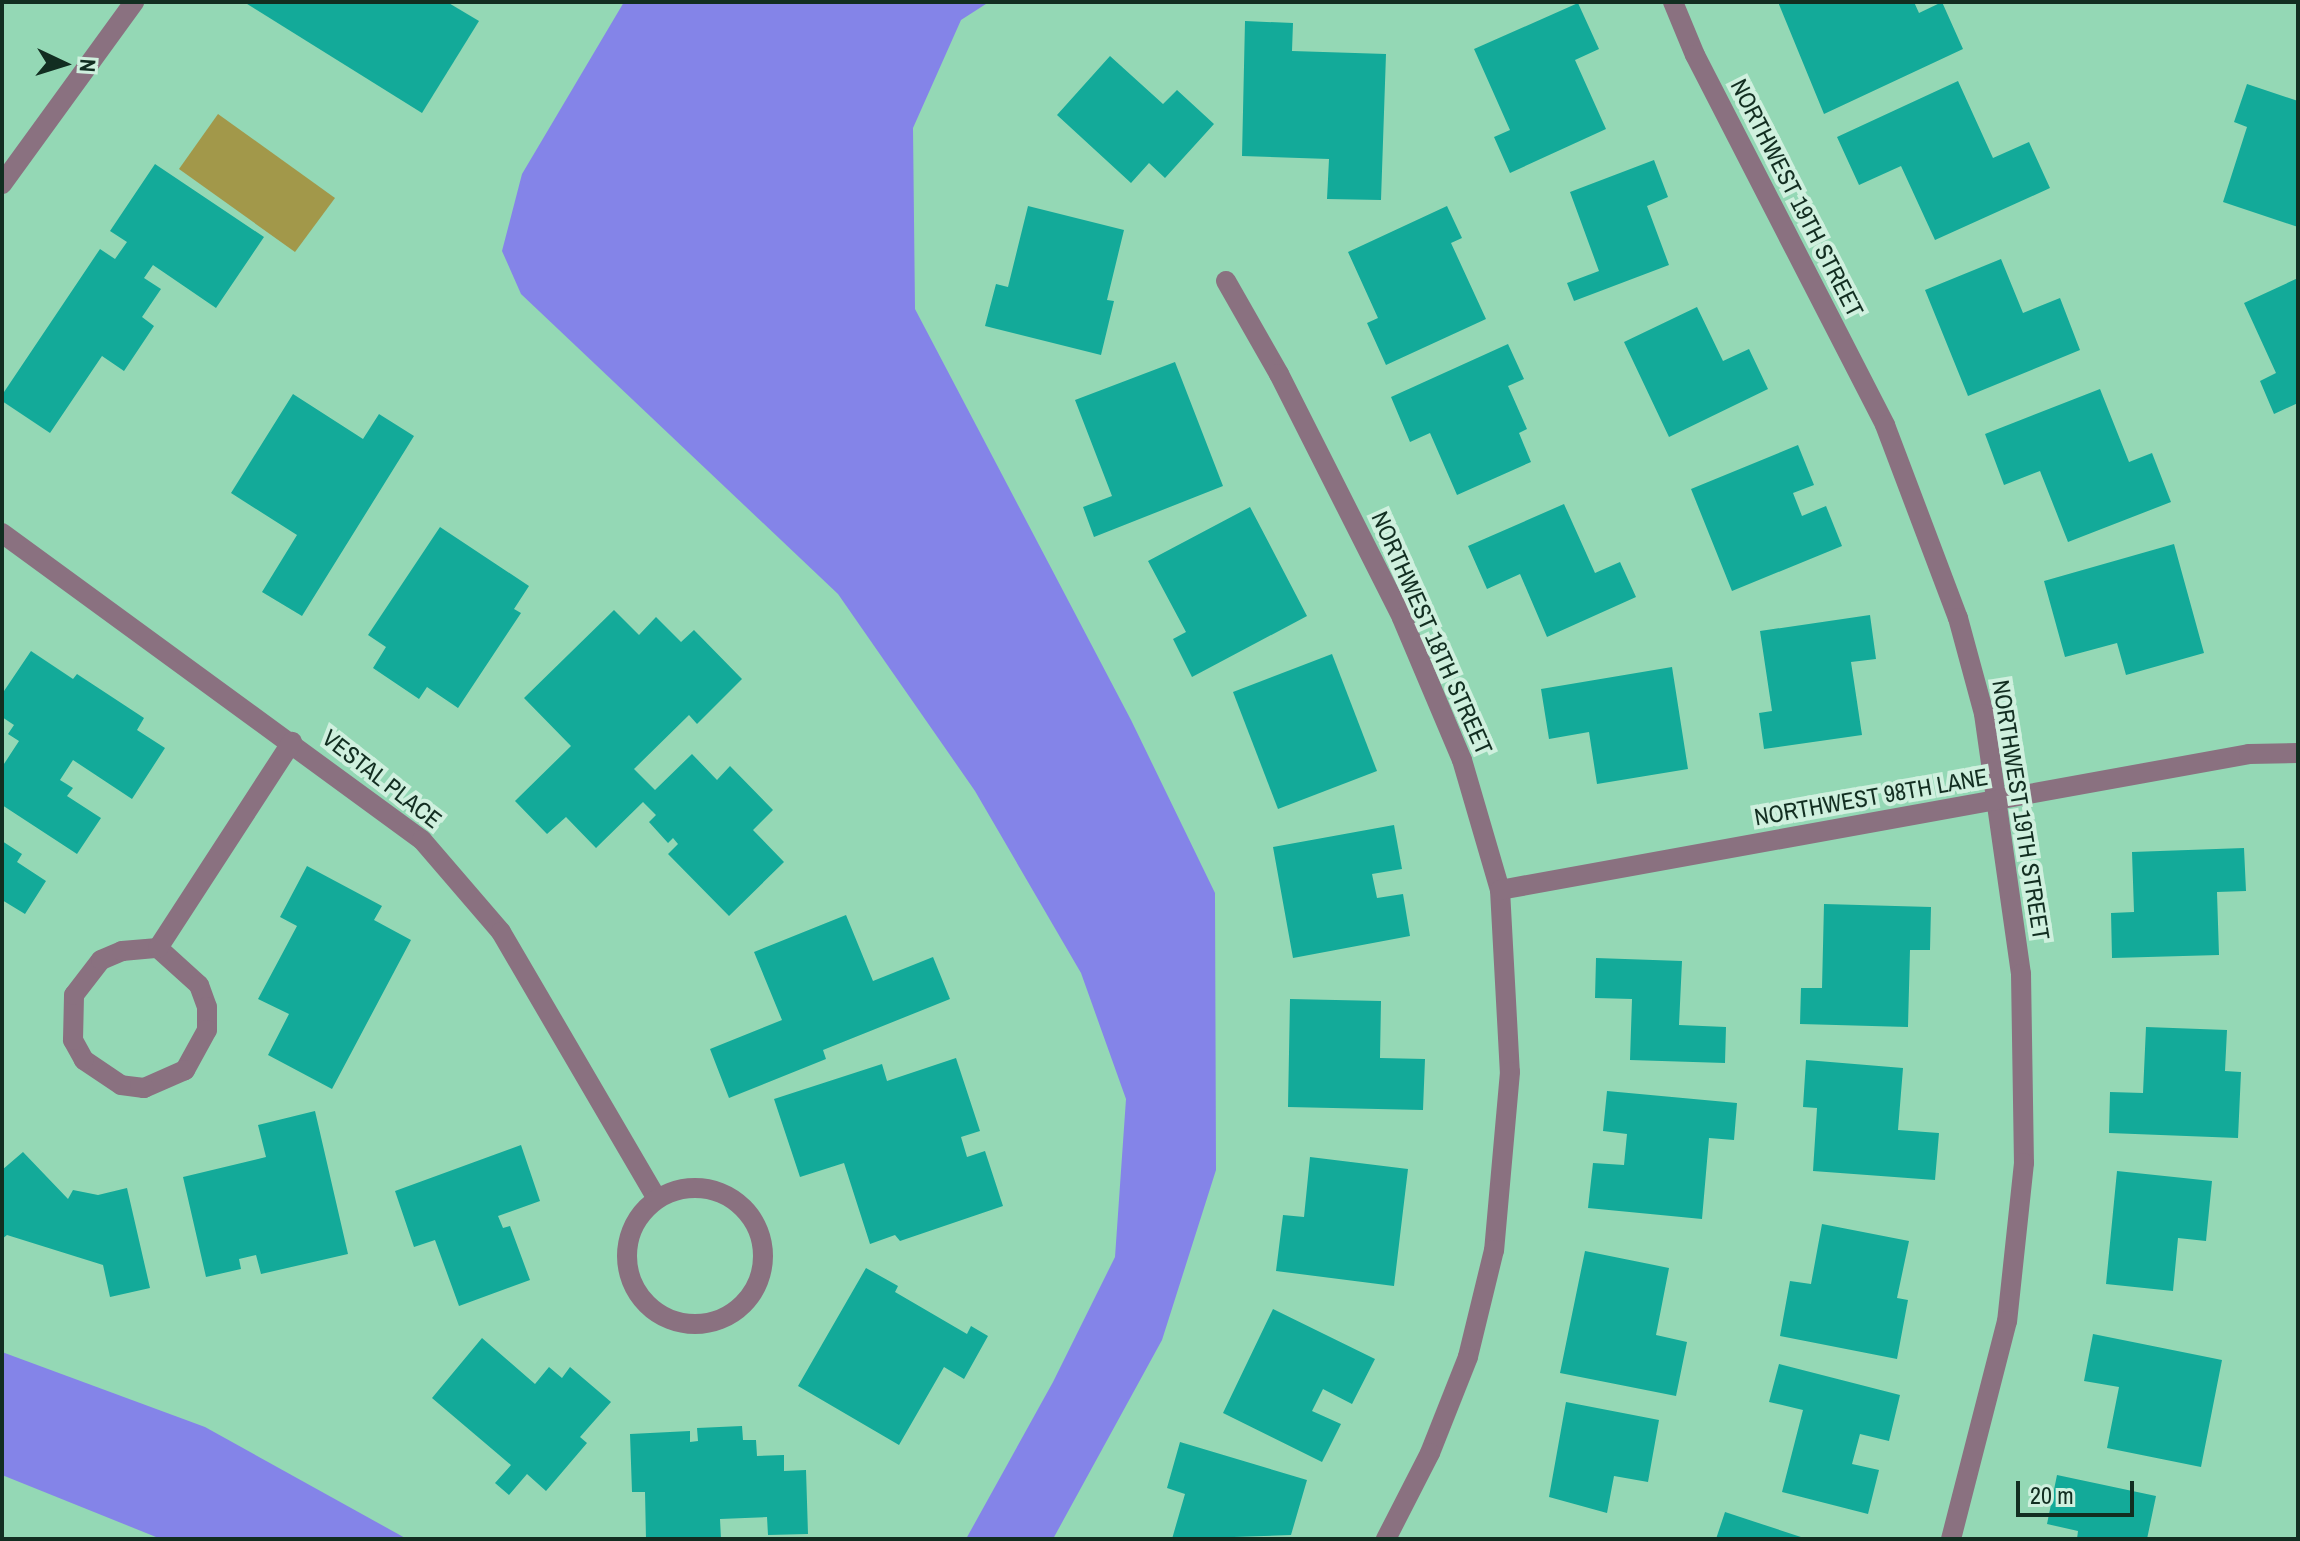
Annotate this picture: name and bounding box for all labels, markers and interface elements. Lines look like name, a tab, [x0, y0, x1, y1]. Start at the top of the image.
north arrow	[24, 24, 104, 104]
text: N	[73, 58, 103, 73]
street label: NORTHWEST 19TH STREET	[1724, 74, 1870, 322]
street label: NORTHWEST 18TH STREET	[1365, 507, 1499, 759]
street label: NORTHWEST 19TH STREET	[1986, 678, 2056, 942]
street label: VESTAL PLACE	[316, 723, 448, 835]
street label: NORTHWEST 98TH LANE	[1752, 762, 1990, 832]
scale bar	[2020, 1465, 2138, 1515]
text: 20 m	[2030, 1479, 2074, 1511]

